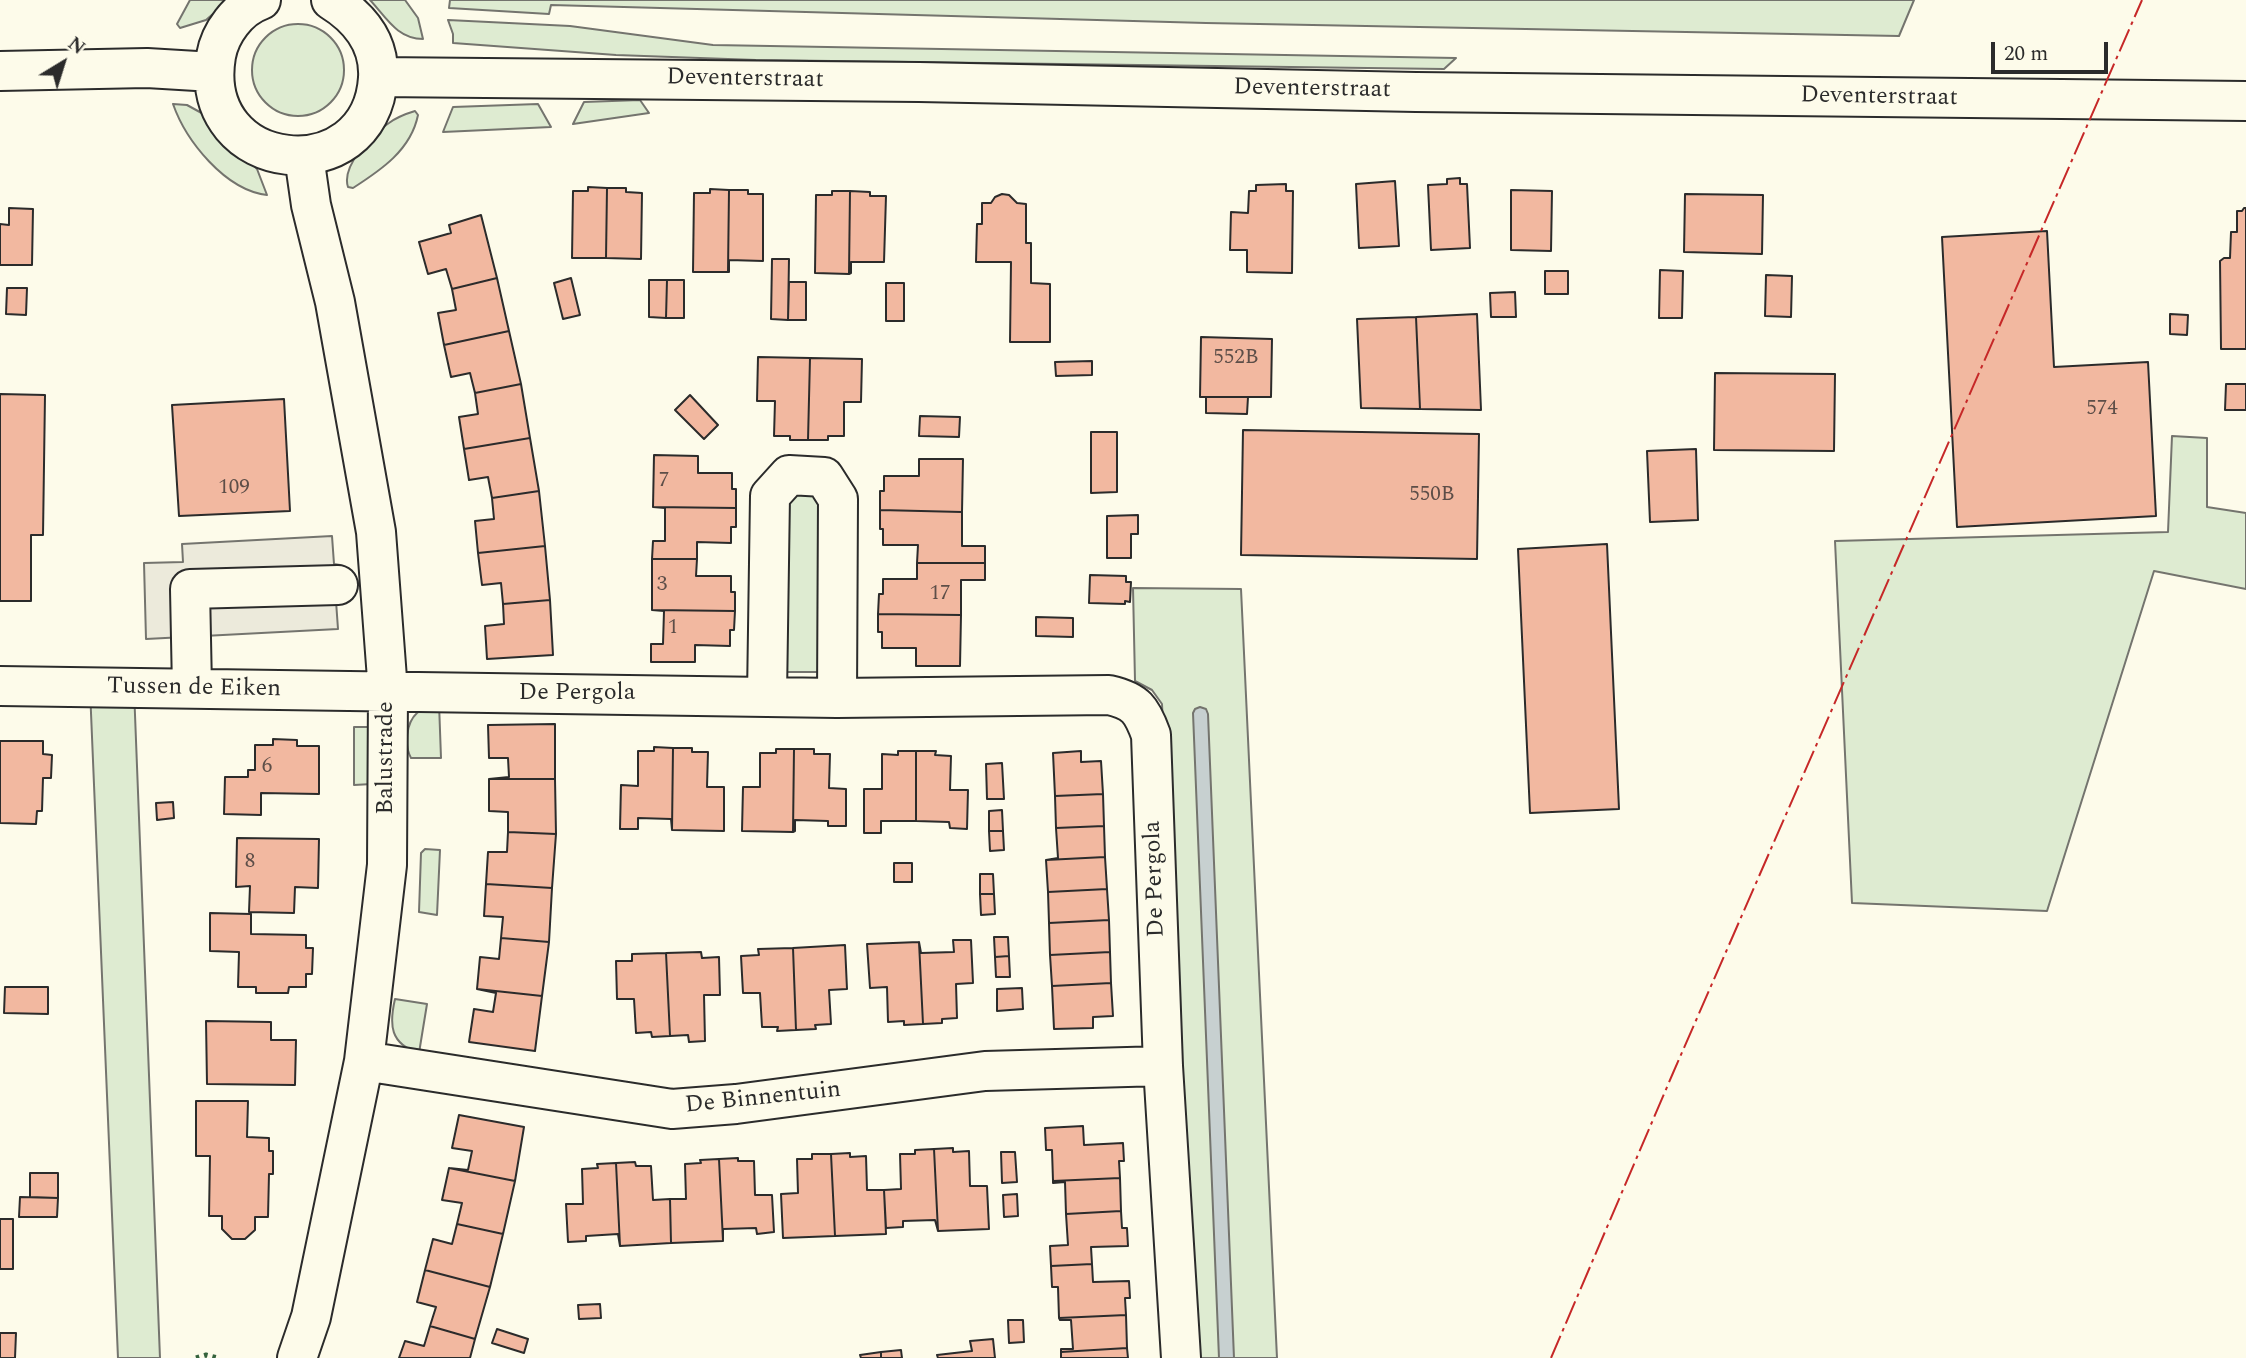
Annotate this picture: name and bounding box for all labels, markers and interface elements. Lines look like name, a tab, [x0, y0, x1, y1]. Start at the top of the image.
north arrow	[28, 28, 98, 98]
scale bar	[1994, 28, 2111, 72]
text: N	[61, 30, 91, 62]
text: 20 m	[2004, 38, 2048, 70]
street label: Deventerstraat	[666, 64, 824, 96]
street label: Deventerstraat	[1233, 74, 1391, 106]
street label: Deventerstraat	[1800, 82, 1958, 114]
house number: 552B	[1213, 346, 1259, 372]
house number: 574	[2086, 397, 2118, 423]
house number: 7	[659, 469, 669, 495]
house number: 109	[218, 476, 250, 502]
house number: 550B	[1409, 483, 1455, 509]
house number: 3	[657, 573, 667, 599]
house number: 17	[930, 582, 950, 608]
house number: 1	[668, 616, 678, 642]
street label: Tussen de Eiken	[107, 673, 281, 705]
street label: De Pergola	[519, 680, 635, 708]
street label: Balustrade	[373, 701, 401, 815]
house number: 6	[262, 755, 272, 781]
street label: De Pergola	[1140, 820, 1172, 938]
house number: 8	[245, 850, 255, 876]
street label: De Binnentuin	[684, 1077, 842, 1121]

